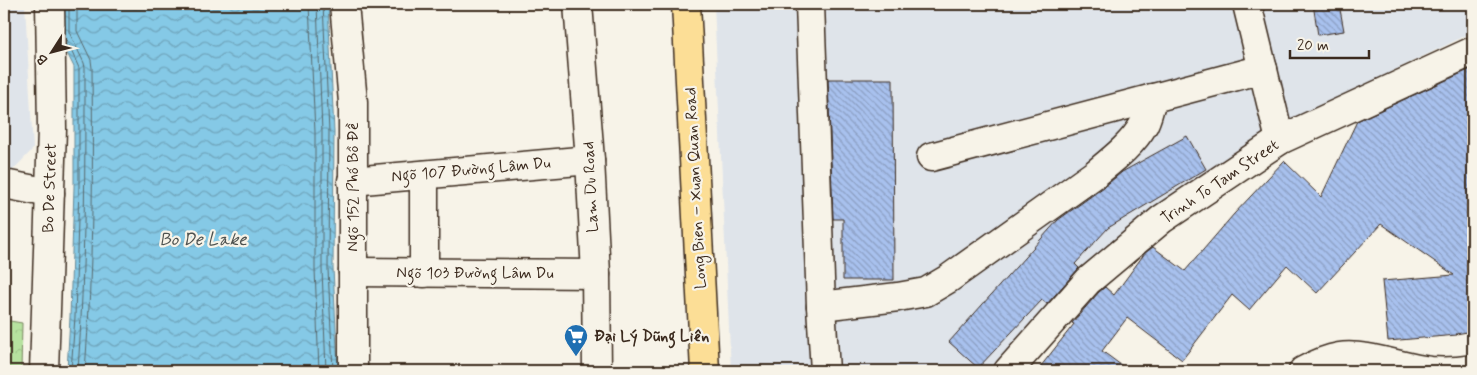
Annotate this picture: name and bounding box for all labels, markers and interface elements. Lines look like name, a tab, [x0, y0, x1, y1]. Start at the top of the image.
north arrow	[28, 28, 78, 78]
scale bar	[1290, 28, 1368, 60]
text: 20 m	[1297, 36, 1329, 56]
text: B	[32, 50, 52, 68]
street label: Long Bien – Xuan Quan Road	[680, 86, 713, 290]
street label: Ngõ 152 Phố Bồ Đề	[343, 122, 365, 252]
street label: Trinh To Tam Street	[1157, 135, 1283, 229]
street label: Lam Du Road	[578, 141, 604, 233]
street label: Bo De Street	[38, 142, 62, 233]
street label: Ngõ 107 Đường Lâm Du	[390, 153, 552, 188]
water label: Bo De Lake	[159, 228, 248, 252]
street label: Ngõ 103 Đường Lâm Du	[396, 263, 554, 285]
supermarket icon: Đại Lý Dũng Liên	[563, 323, 589, 357]
place label: Đại Lý Dũng Liên	[594, 326, 709, 349]

